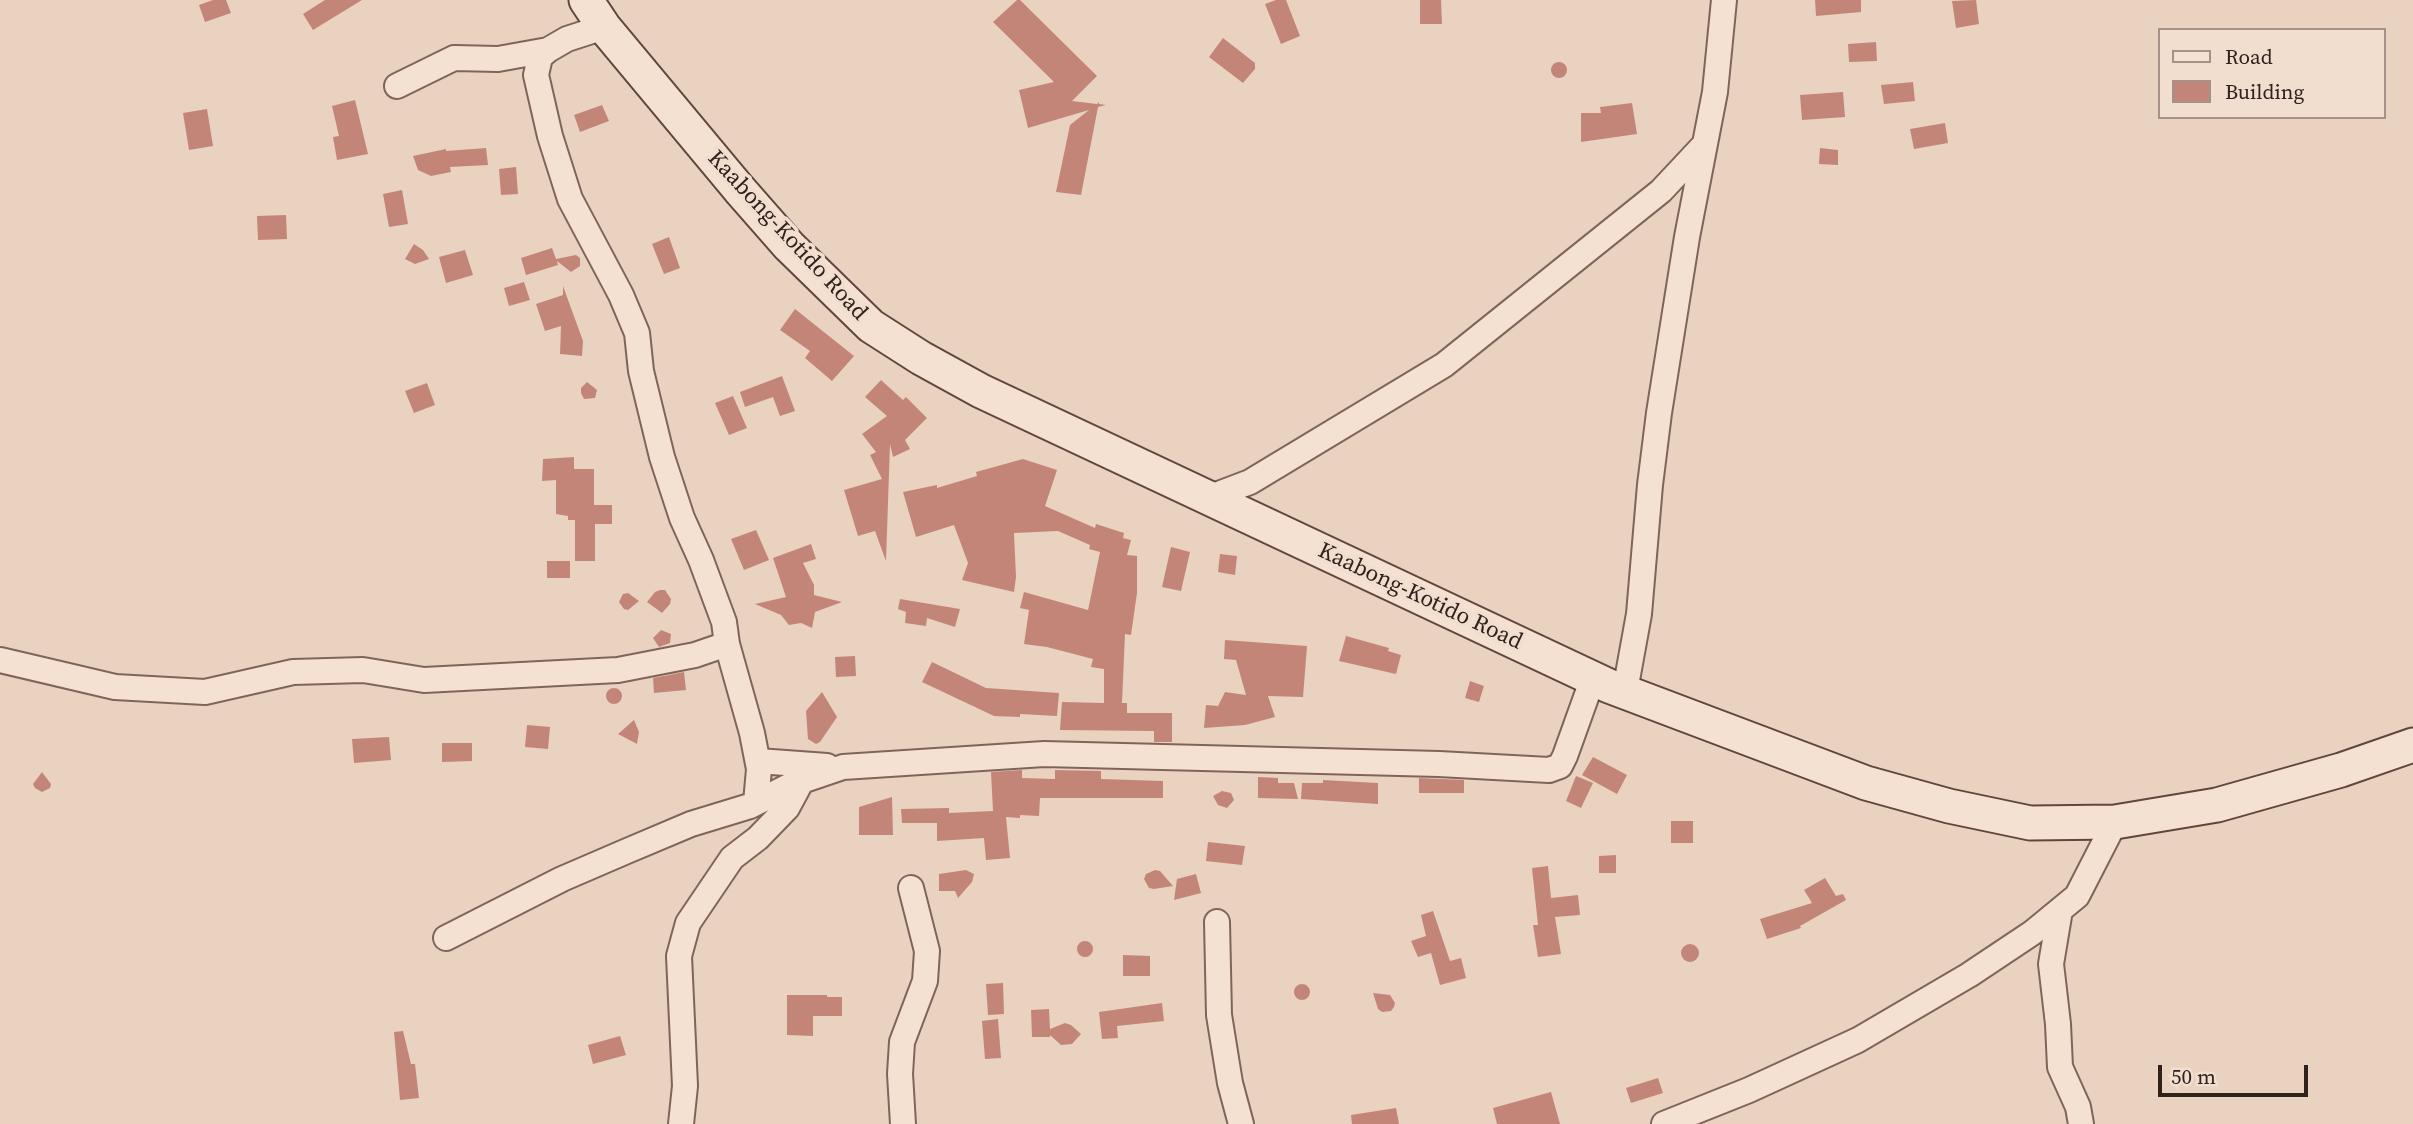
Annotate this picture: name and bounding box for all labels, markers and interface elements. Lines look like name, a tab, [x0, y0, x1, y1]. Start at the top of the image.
legend	[2158, 28, 2385, 119]
text: Road	[2225, 42, 2273, 71]
text: Building	[2225, 77, 2304, 106]
street label: Kaabong-Kotido Road	[701, 145, 873, 327]
street label: Kaabong-Kotido Road	[1313, 538, 1527, 656]
scale bar	[2161, 1050, 2312, 1094]
text: 50 m	[2171, 1062, 2216, 1091]

